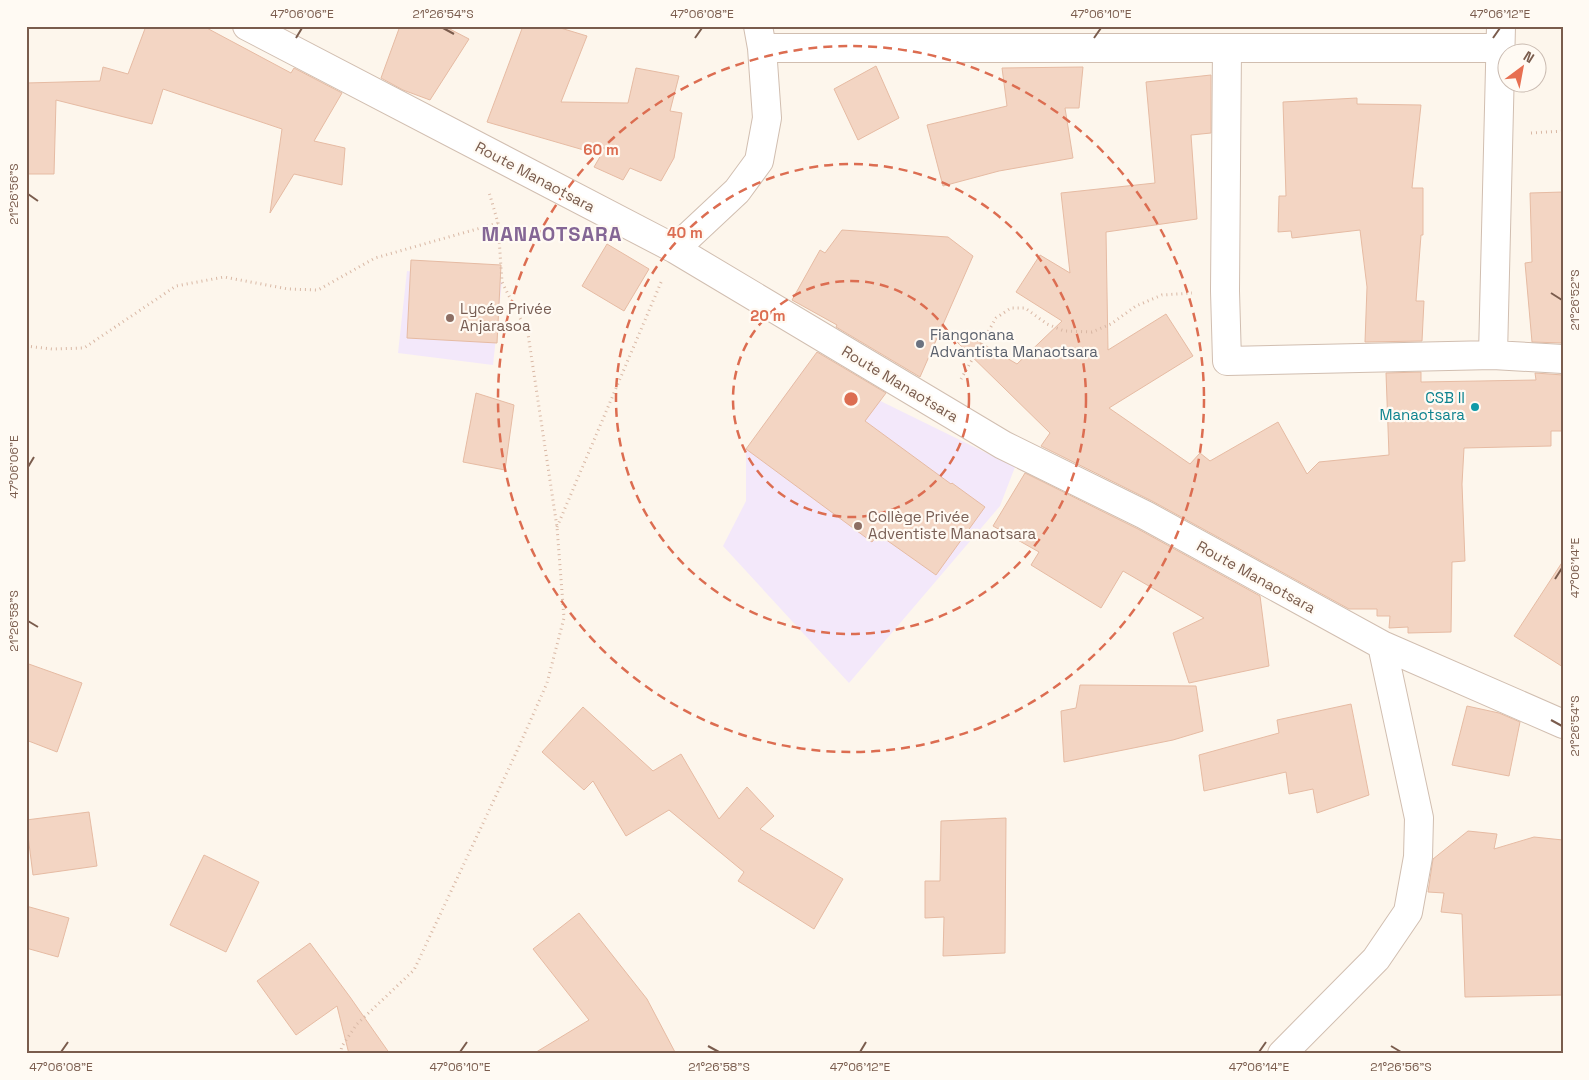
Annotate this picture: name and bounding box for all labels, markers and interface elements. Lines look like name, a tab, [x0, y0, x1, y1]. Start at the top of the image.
text: 47°06'06"E	[270, 6, 334, 22]
text: 21°26'54"S	[412, 6, 474, 22]
text: 47°06'08"E	[670, 6, 734, 22]
text: 47°06'10"E	[1070, 6, 1132, 22]
text: 47°06'12"E	[1470, 6, 1531, 22]
north arrow	[1496, 42, 1546, 92]
text: N	[1520, 47, 1538, 67]
street label: Route Manaotsara	[472, 137, 599, 216]
text: 60 m	[583, 140, 619, 159]
text: 21°26'56"S	[6, 163, 22, 225]
district label: MANAOTSARA	[482, 221, 622, 247]
text: 40 m	[667, 223, 703, 242]
text: 21°26'52"S	[1567, 269, 1583, 331]
place label: Lycée Privée Anjarasoa	[460, 299, 552, 335]
text: 20 m	[750, 306, 786, 325]
marker: Lycée Privée Anjarasoa	[444, 312, 456, 324]
place label: Fiangonana Advantista Manaotsara	[930, 325, 1098, 361]
marker: Fiangonana Advantista Manaotsara	[914, 338, 926, 350]
street label: Route Manaotsara	[838, 341, 962, 426]
place label: CSB II Manaotsara	[1379, 388, 1465, 424]
centre of rings	[842, 390, 860, 408]
marker: CSB II Manaotsara	[1469, 401, 1481, 413]
text: 47°06'06"E	[6, 435, 22, 499]
place label: Collège Privée Adventiste Manaotsara	[868, 507, 1036, 543]
marker: Collège Privée Adventiste Manaotsara	[852, 520, 864, 532]
street label: Route Manaotsara	[1194, 536, 1319, 617]
text: 47°06'14"E	[1567, 538, 1583, 598]
text: 21°26'58"S	[6, 590, 22, 652]
text: 21°26'54"S	[1567, 695, 1583, 757]
text: 47°06'08"E	[29, 1059, 93, 1075]
text: 47°06'10"E	[429, 1059, 491, 1075]
text: 21°26'58"S	[688, 1059, 750, 1075]
text: 47°06'12"E	[830, 1059, 891, 1075]
text: 47°06'14"E	[1229, 1059, 1289, 1075]
text: 21°26'56"S	[1370, 1059, 1432, 1075]

